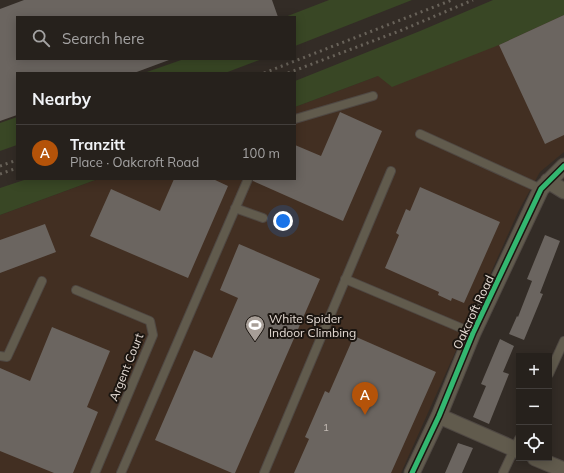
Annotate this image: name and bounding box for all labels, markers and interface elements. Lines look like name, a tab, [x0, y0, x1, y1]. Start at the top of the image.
search box	[16, 16, 296, 60]
icon: search	[30, 27, 52, 49]
text: Search here	[62, 29, 144, 48]
text: Nearby	[32, 88, 91, 109]
text: Tranzitt	[70, 135, 125, 154]
text: A	[40, 145, 50, 161]
text: 100 m	[242, 145, 280, 161]
text: Place · Oakcroft Road	[70, 154, 199, 170]
your location	[273, 211, 293, 231]
street label: Oakcroft Road	[449, 273, 497, 351]
place label: White Spider Indoor Climbing	[269, 311, 356, 340]
sports icon: White Spider Indoor Climbing	[244, 314, 266, 342]
street label: Argent Court	[106, 331, 146, 403]
map controls	[516, 353, 552, 461]
button: +	[516, 353, 552, 389]
pin: A	[352, 382, 378, 415]
button: −	[516, 389, 552, 425]
house number: 1	[323, 421, 329, 434]
button: locate	[516, 425, 552, 461]

